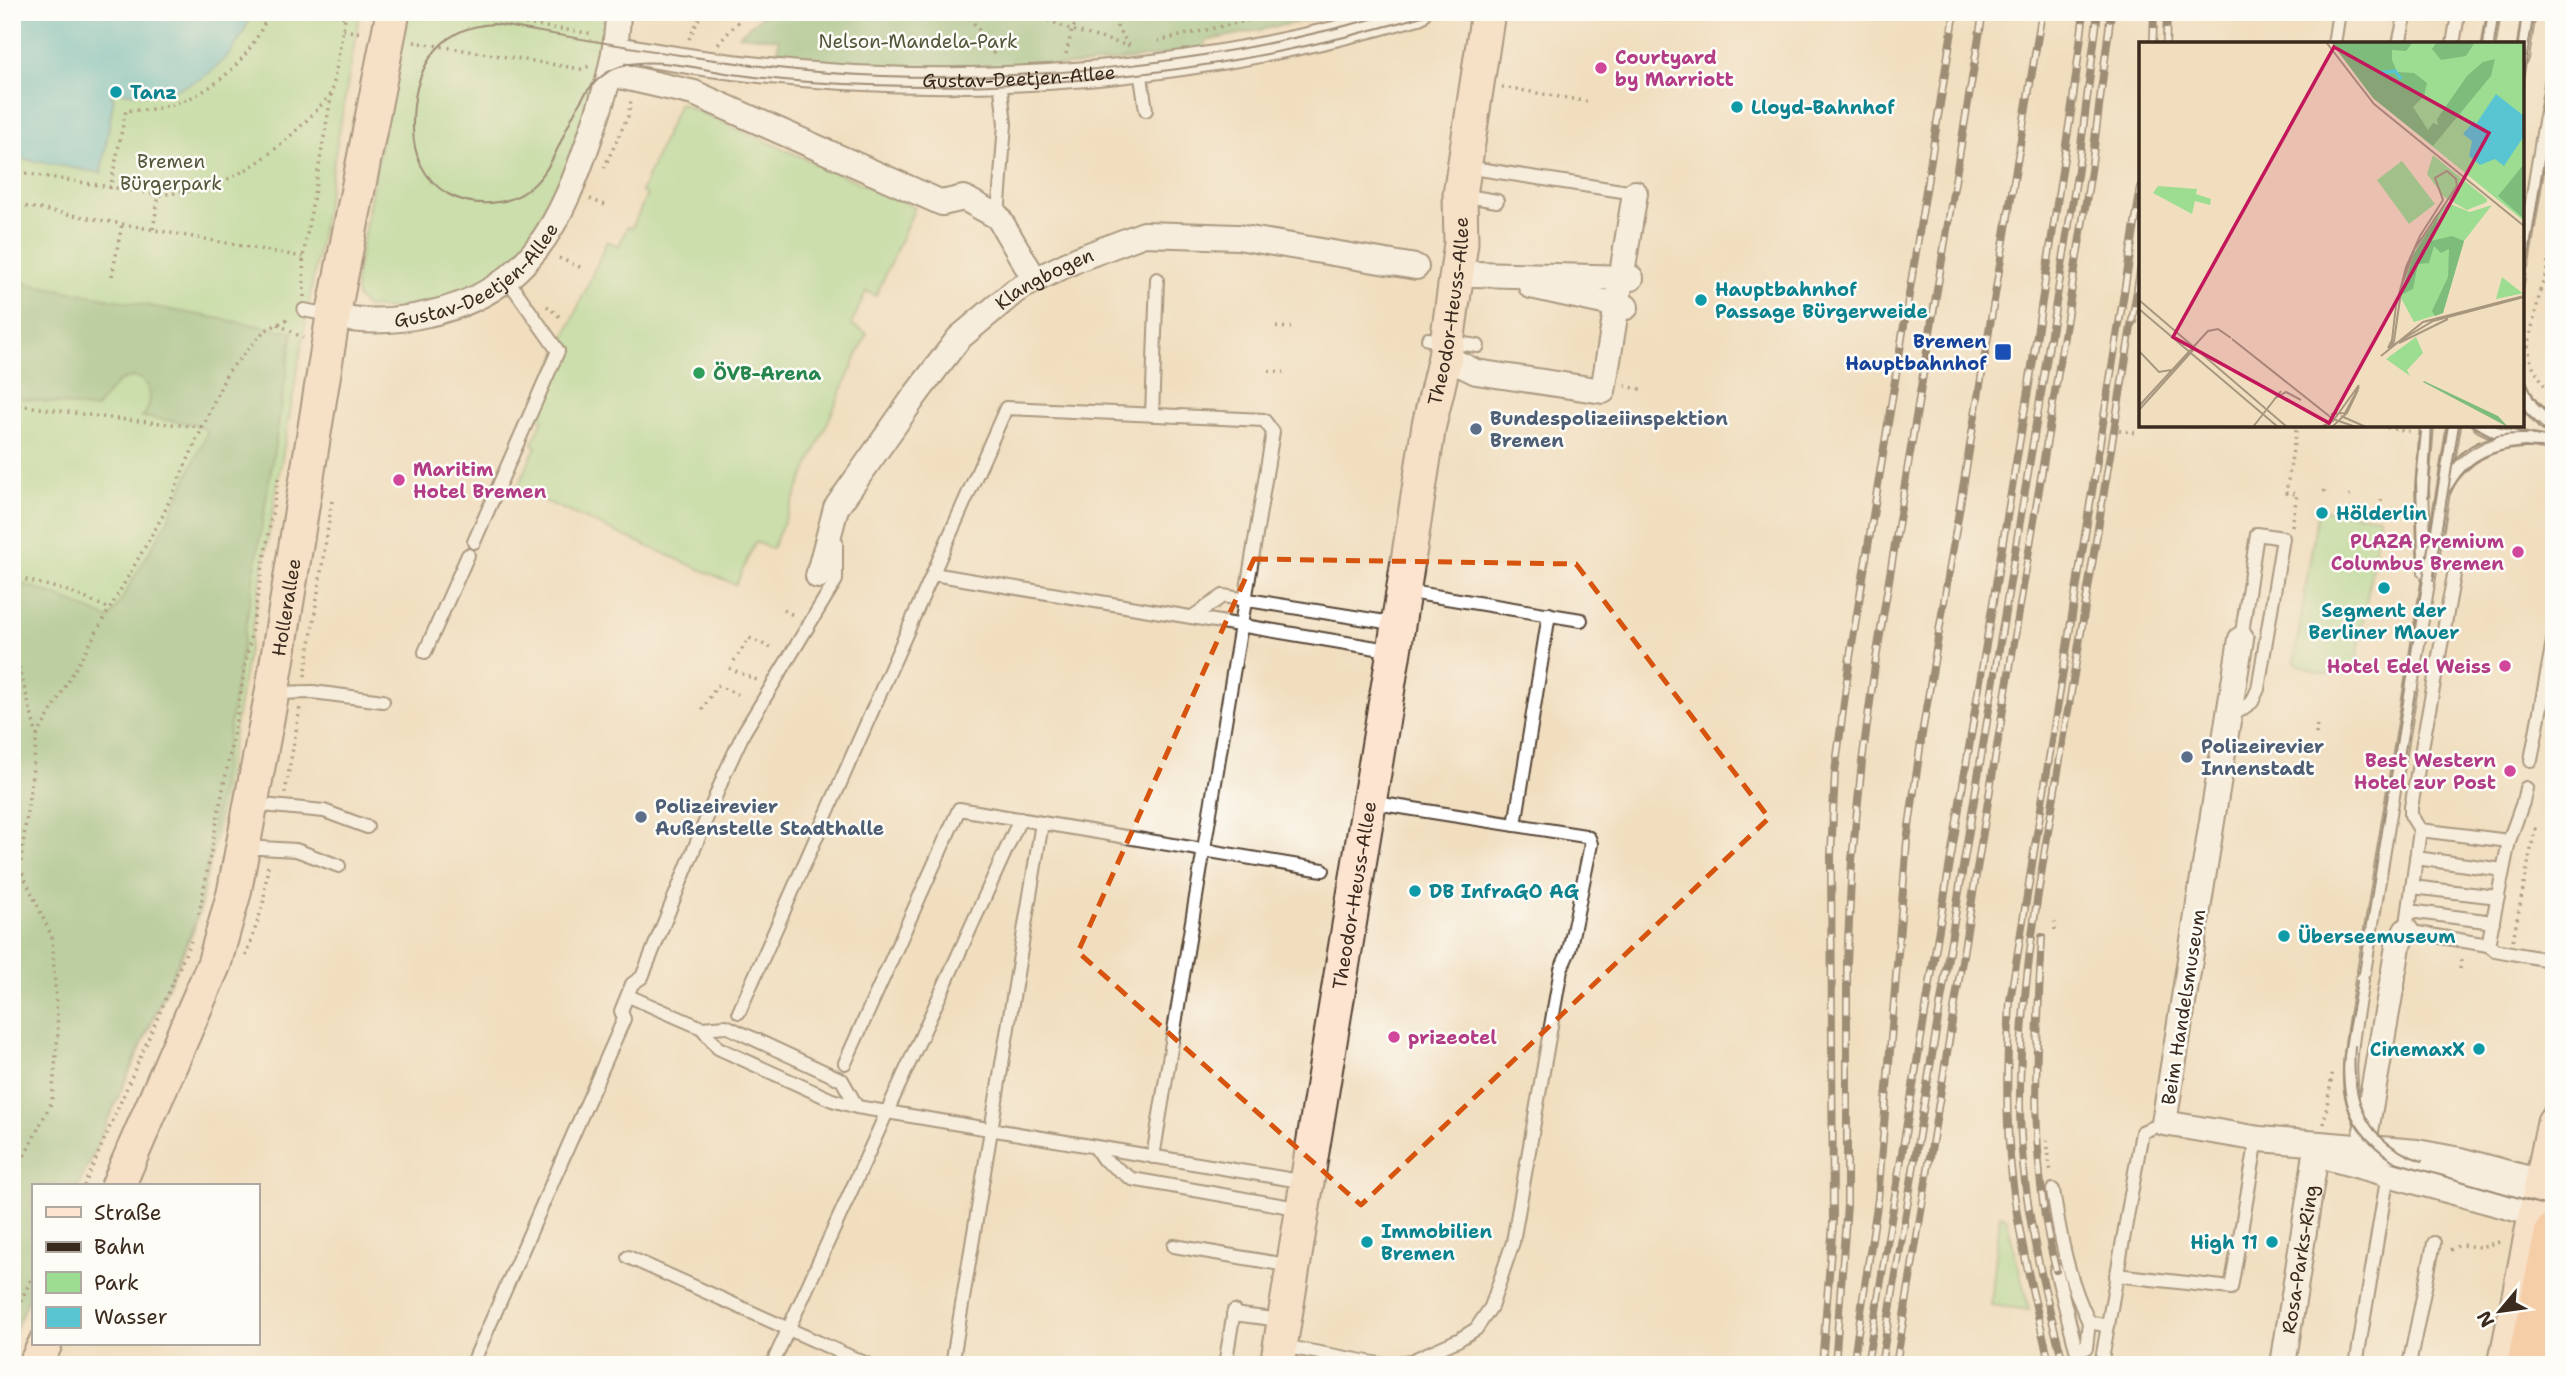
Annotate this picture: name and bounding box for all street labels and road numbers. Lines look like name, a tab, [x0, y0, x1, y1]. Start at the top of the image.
street label: Gustav-Deetjen-Allee	[922, 59, 1117, 93]
street label: Theodor-Heuss-Allee	[1422, 217, 1474, 408]
street label: Gustav-Deetjen-Allee	[393, 218, 564, 333]
street label: Klangbogen	[990, 242, 1097, 316]
street label: Hollerallee	[266, 557, 307, 658]
street label: Theodor-Heuss-Allee	[1327, 799, 1382, 991]
street label: Beim Handelsmuseum	[2156, 907, 2211, 1107]
street label: Rosa-Parks-Ring	[2276, 1183, 2324, 1336]

